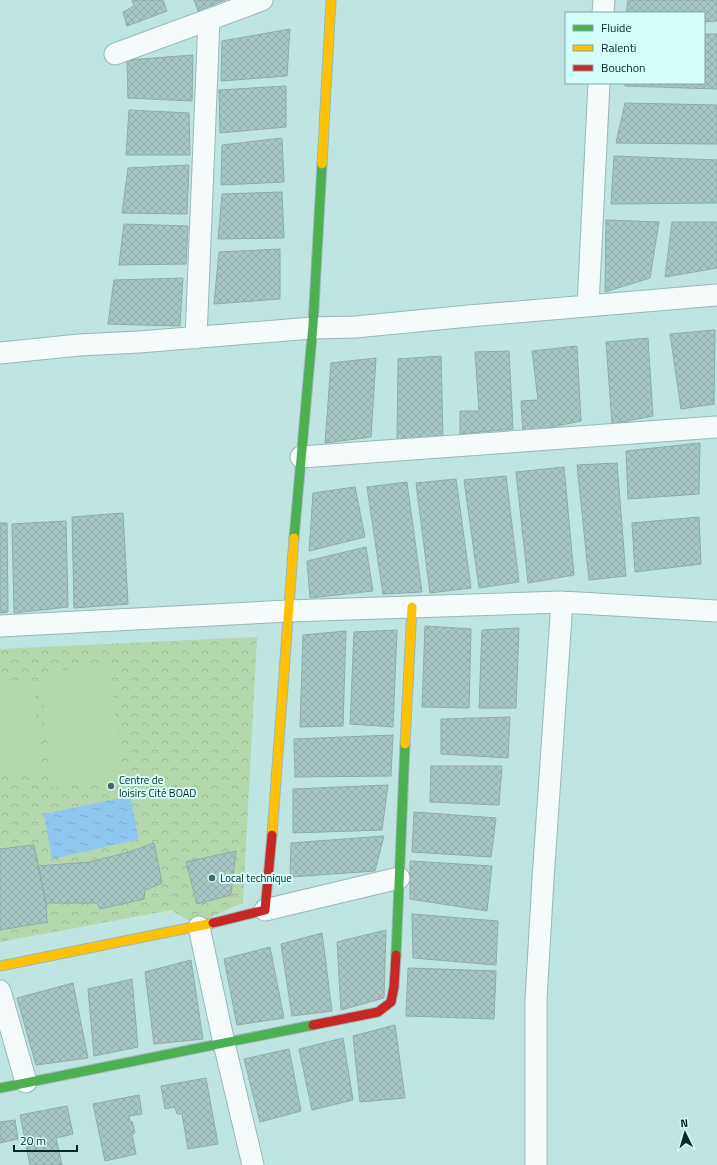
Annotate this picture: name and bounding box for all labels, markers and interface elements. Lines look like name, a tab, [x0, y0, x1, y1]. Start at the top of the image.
legend	[565, 12, 705, 84]
text: Fluide	[601, 18, 632, 37]
text: Ralenti	[601, 38, 636, 57]
text: Bouchon	[601, 58, 646, 77]
place label: Centre de loisirs Cité BOAD	[119, 772, 196, 801]
marker: Centre de loisirs Cité BOAD	[106, 781, 116, 791]
place label: Local technique	[220, 870, 292, 886]
marker: Local technique	[207, 873, 217, 883]
north arrow	[665, 1113, 705, 1153]
text: N	[680, 1115, 689, 1131]
scale bar	[14, 1127, 77, 1153]
text: 20 m	[20, 1131, 46, 1150]

